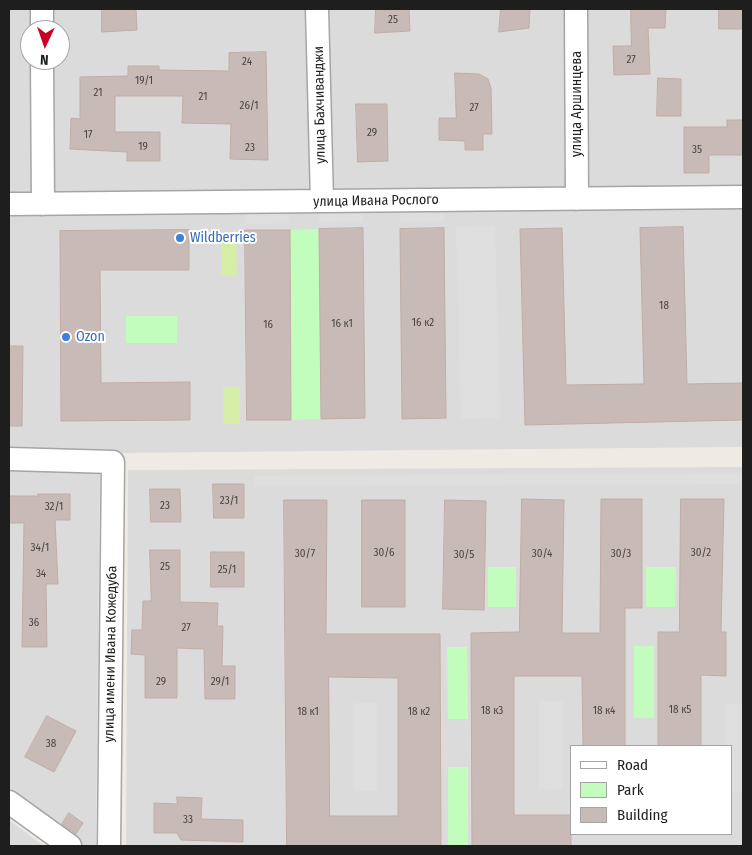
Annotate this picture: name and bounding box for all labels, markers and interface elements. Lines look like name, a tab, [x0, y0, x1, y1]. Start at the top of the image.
house number: 25	[388, 13, 398, 27]
north arrow	[20, 20, 70, 70]
street label: улица Бахчиванджи	[311, 46, 329, 164]
text: N	[40, 51, 49, 68]
street label: улица Аршинцева	[569, 51, 585, 157]
house number: 27	[626, 53, 636, 67]
house number: 24	[242, 55, 252, 69]
house number: 19/1	[135, 74, 153, 88]
house number: 21	[94, 86, 102, 100]
house number: 21	[199, 90, 207, 104]
house number: 26/1	[240, 99, 258, 113]
house number: 27	[469, 101, 479, 115]
house number: 29	[367, 126, 377, 140]
house number: 17	[84, 128, 92, 142]
house number: 19	[138, 140, 148, 154]
house number: 23	[245, 141, 255, 155]
house number: 35	[692, 143, 702, 157]
street label: улица Ивана Рослого	[313, 192, 439, 210]
place label: Wildberries	[190, 230, 256, 246]
marker: Wildberries	[174, 232, 186, 244]
house number: 18	[659, 299, 669, 313]
house number: 16 к2	[412, 316, 434, 330]
house number: 16 к1	[331, 317, 353, 331]
house number: 16	[263, 318, 273, 332]
place label: Ozon	[76, 329, 105, 345]
marker: Ozon	[60, 331, 72, 343]
house number: 23/1	[220, 494, 238, 508]
house number: 23	[160, 499, 170, 513]
house number: 32/1	[45, 500, 63, 514]
house number: 34/1	[31, 541, 49, 555]
house number: 30/6	[374, 546, 394, 560]
house number: 30/2	[691, 546, 711, 560]
house number: 30/7	[295, 547, 315, 561]
house number: 30/4	[532, 547, 552, 561]
house number: 30/3	[611, 547, 631, 561]
house number: 30/5	[454, 548, 474, 562]
house number: 25	[160, 560, 170, 574]
house number: 25/1	[218, 563, 236, 577]
street label: улица имени Ивана Кожедуба	[101, 565, 121, 743]
house number: 34	[36, 567, 46, 581]
house number: 36	[29, 616, 39, 630]
house number: 27	[181, 621, 191, 635]
house number: 29	[156, 675, 166, 689]
house number: 29/1	[211, 675, 229, 689]
house number: 18 к5	[669, 703, 691, 717]
house number: 18 к3	[481, 704, 503, 718]
house number: 18 к4	[593, 704, 615, 718]
house number: 18 к1	[297, 705, 319, 719]
house number: 18 к2	[408, 705, 430, 719]
house number: 38	[46, 737, 56, 751]
legend	[570, 745, 732, 835]
text: Road	[617, 756, 648, 774]
text: Park	[617, 781, 644, 799]
text: Building	[617, 806, 668, 824]
house number: 33	[183, 813, 193, 827]

